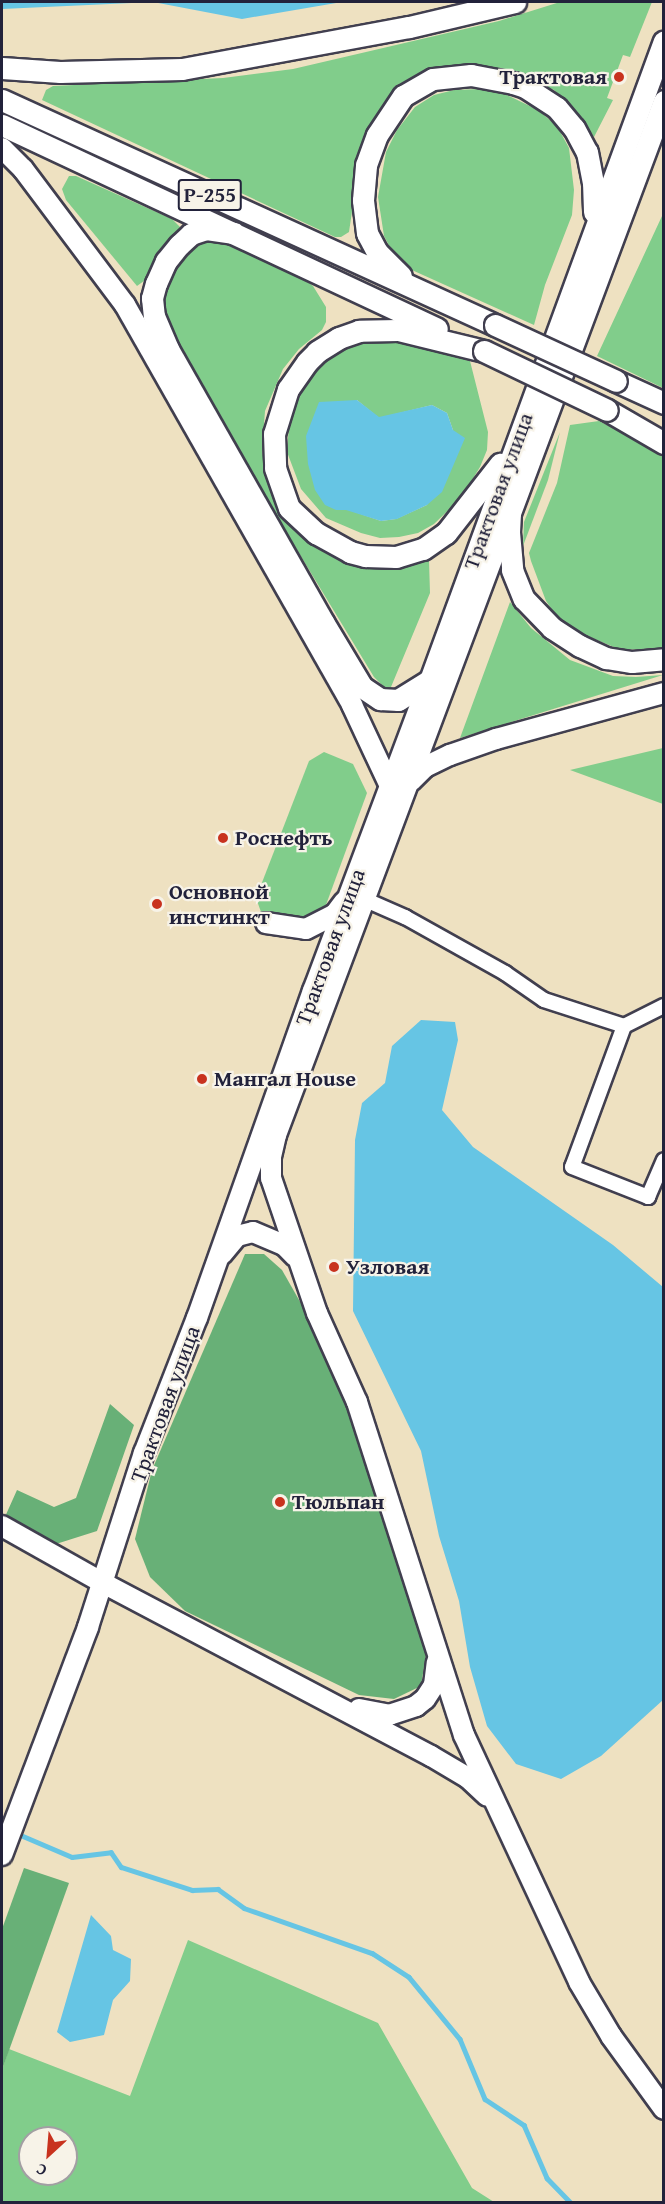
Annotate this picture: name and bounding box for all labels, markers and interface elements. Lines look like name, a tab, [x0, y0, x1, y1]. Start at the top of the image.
place label: Трактовая	[500, 64, 607, 90]
marker: Трактовая	[612, 70, 626, 84]
road number: Р-255	[177, 177, 243, 213]
street label: Трактовая улица	[457, 409, 539, 573]
place label: Роснефть	[235, 825, 332, 851]
marker: Роснефть	[216, 831, 230, 845]
street label: Трактовая улица	[289, 865, 371, 1029]
place label: Основной инстинкт	[169, 878, 270, 930]
marker: Основной инстинкт	[150, 897, 164, 911]
place label: Мангал House	[214, 1066, 356, 1092]
marker: Мангал House	[195, 1072, 209, 1086]
place label: Узловая	[346, 1254, 429, 1280]
marker: Узловая	[327, 1260, 341, 1274]
street label: Трактовая улица	[124, 1322, 206, 1486]
place label: Тюльпан	[292, 1489, 384, 1515]
marker: Тюльпан	[273, 1495, 287, 1509]
north arrow	[18, 2126, 78, 2186]
text: С	[32, 2158, 50, 2183]

